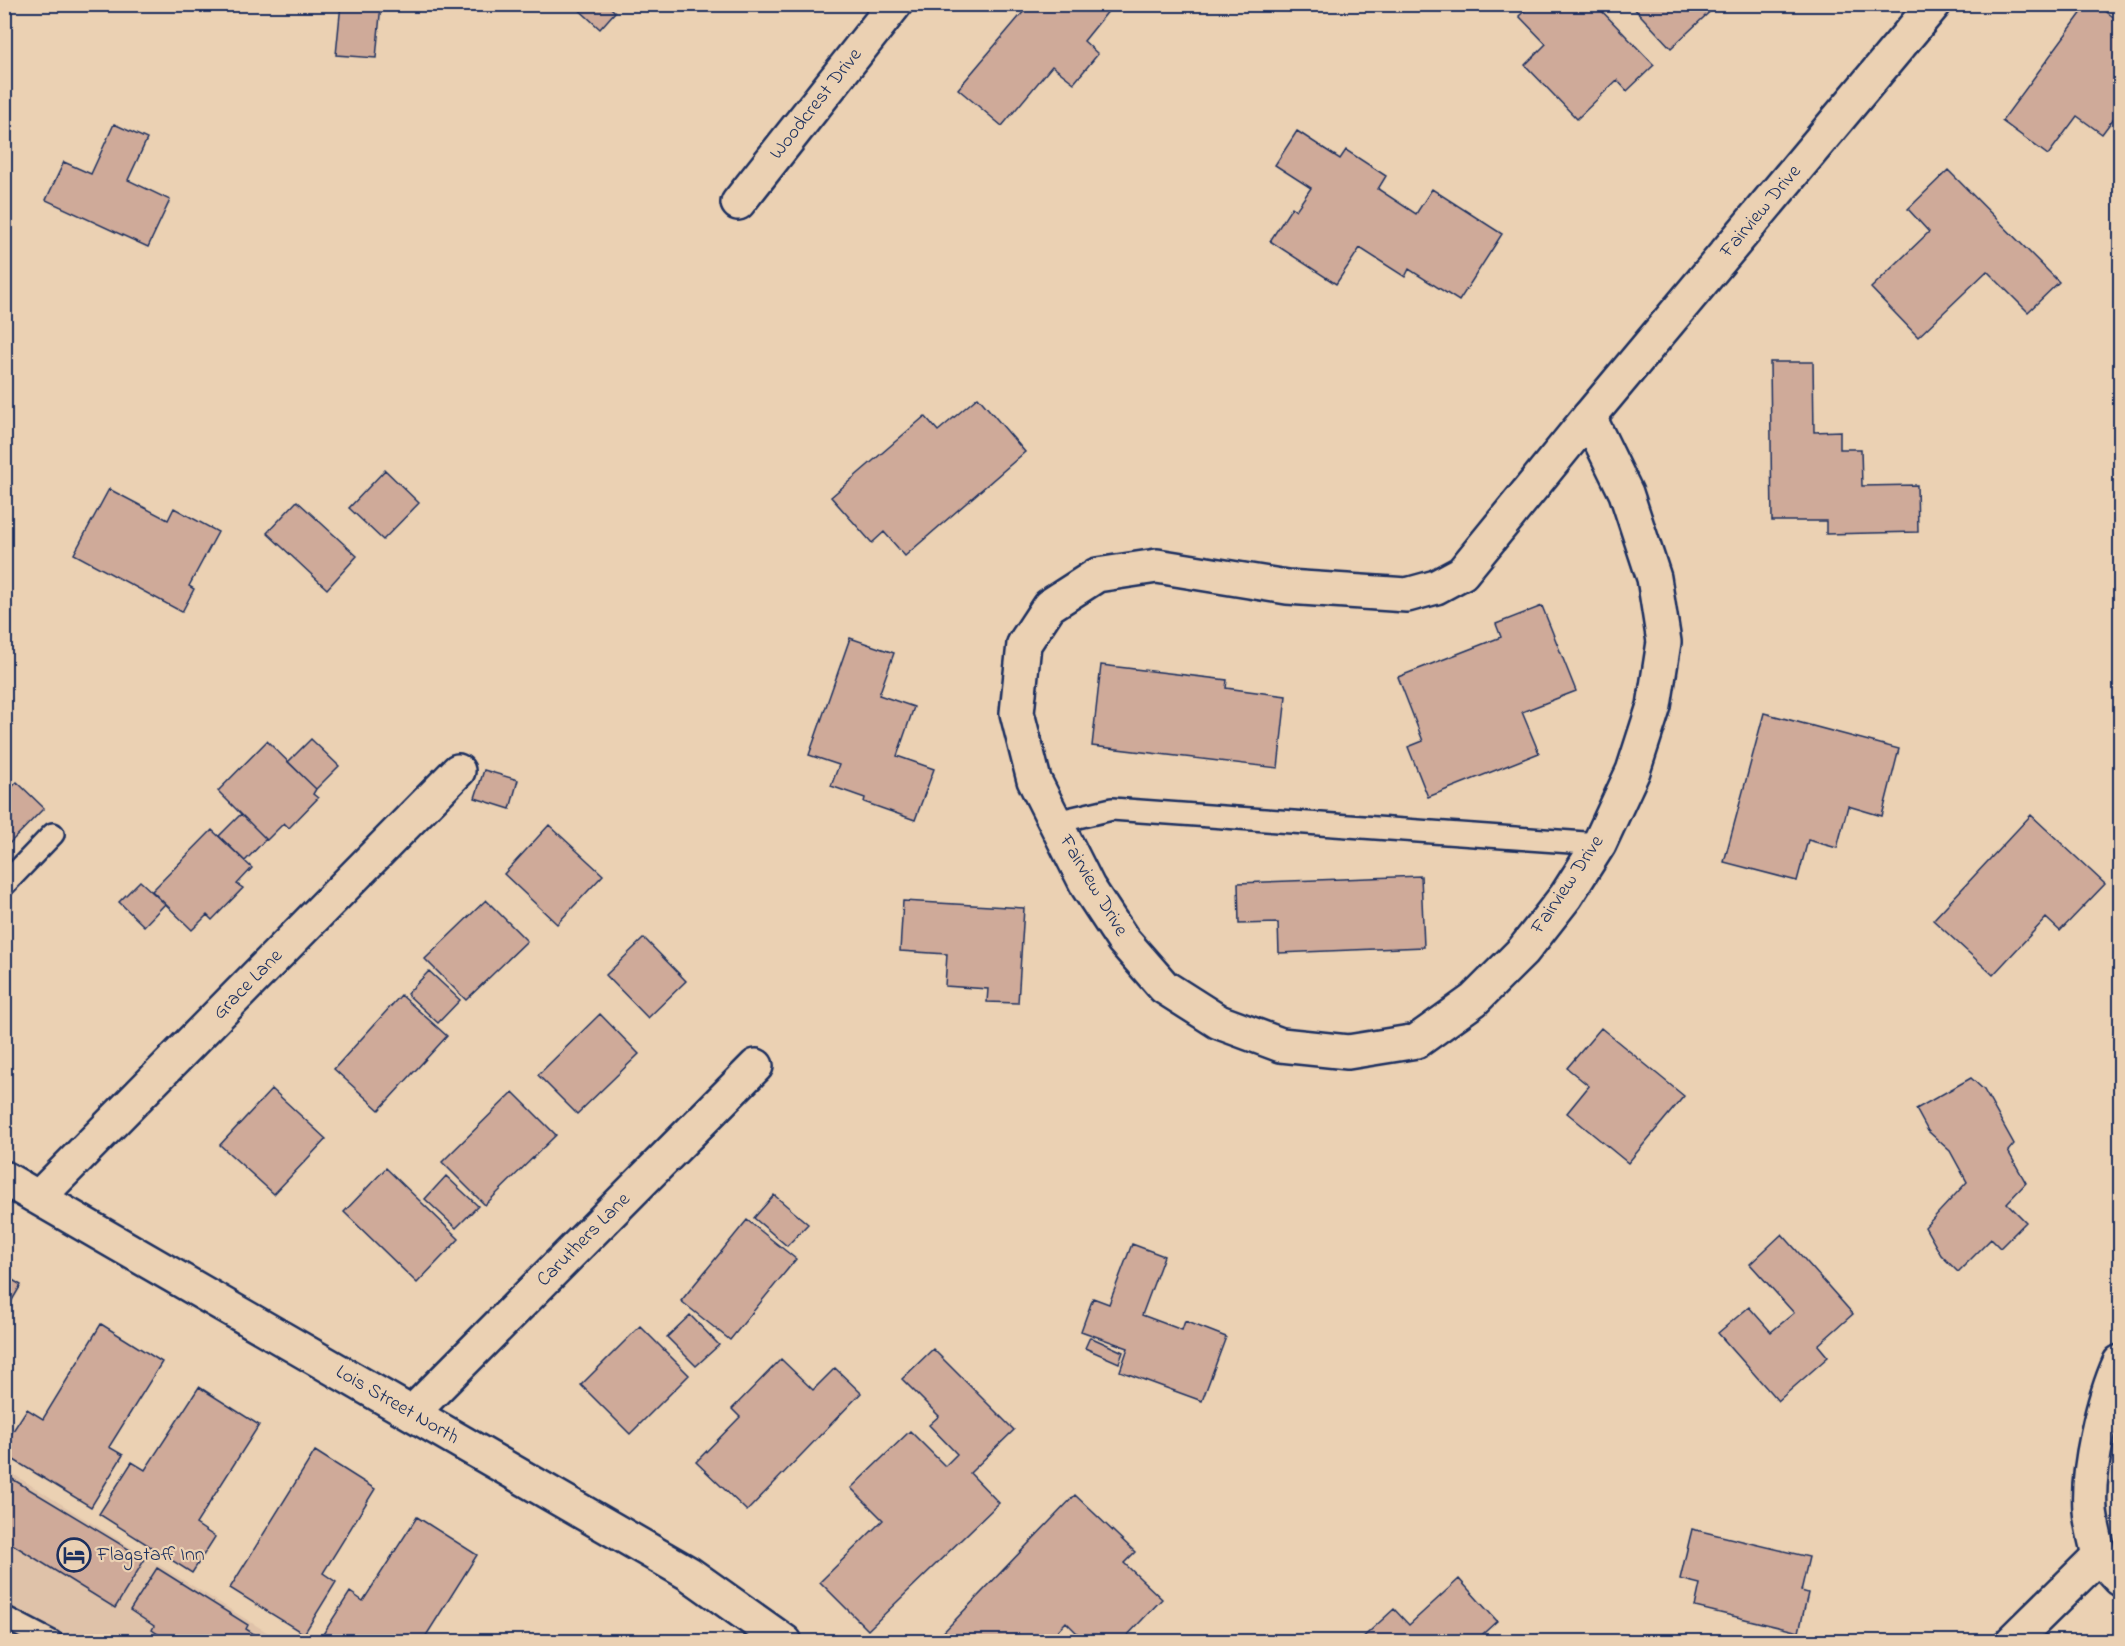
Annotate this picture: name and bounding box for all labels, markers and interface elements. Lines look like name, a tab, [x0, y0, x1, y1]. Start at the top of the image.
street label: Woodcrest Drive	[763, 42, 869, 166]
street label: Fairview Drive	[1713, 158, 1808, 265]
street label: Fairview Drive	[1051, 829, 1135, 942]
street label: Fairview Drive	[1524, 830, 1612, 941]
street label: Grace Lane	[206, 942, 290, 1027]
street label: Caruthers Lane	[530, 1186, 637, 1294]
street label: Lois Street North	[330, 1358, 464, 1452]
hotel icon: Flagstaff Inn	[56, 1537, 92, 1573]
place label: Flagstaff Inn	[96, 1541, 205, 1571]

